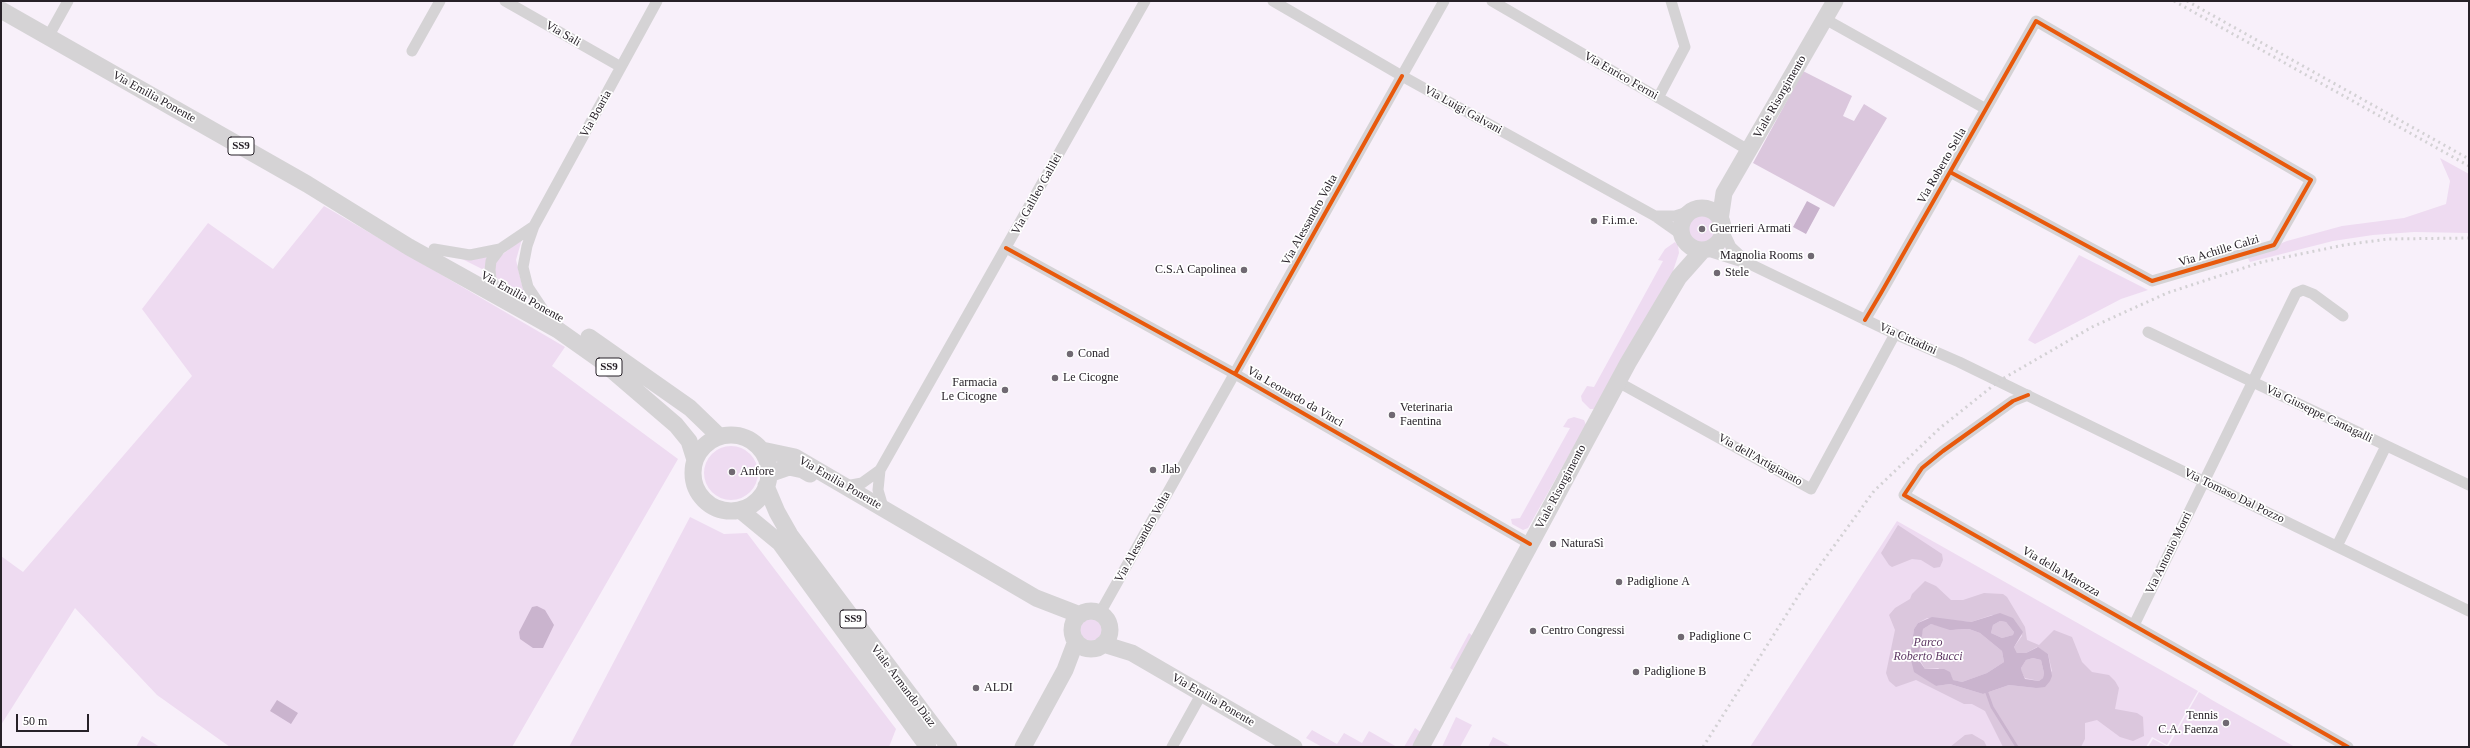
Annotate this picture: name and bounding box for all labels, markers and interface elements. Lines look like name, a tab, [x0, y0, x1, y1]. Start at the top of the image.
street label: Via Sali	[543, 18, 583, 50]
street label: Via Enrico Fermi	[1581, 49, 1661, 103]
street label: Viale Risorgimento	[1750, 53, 1810, 141]
street label: Via Emilia Ponente	[110, 68, 198, 126]
street label: Via Luigi Galvani	[1422, 83, 1504, 137]
street label: Via Boaria	[577, 88, 615, 140]
street label: Via Roberto Sella	[1914, 125, 1970, 207]
road number: SS9	[228, 137, 254, 155]
street label: Via Galileo Galilei	[1009, 151, 1065, 237]
street label: Via Alessandro Volta	[1279, 172, 1341, 268]
place label: F.i.m.e.	[1602, 214, 1638, 228]
marker: F.i.m.e.	[1589, 216, 1599, 226]
place label: Guerrieri Armati	[1710, 222, 1791, 236]
marker: Guerrieri Armati	[1697, 224, 1707, 234]
street label: Via Achille Calzi	[2177, 232, 2261, 270]
place label: Magnolia Rooms	[1720, 249, 1803, 263]
marker: Magnolia Rooms	[1806, 251, 1816, 261]
place label: C.S.A Capolinea	[1155, 263, 1236, 277]
marker: C.S.A Capolinea	[1239, 265, 1249, 275]
place label: Stele	[1725, 266, 1749, 280]
street label: Via Emilia Ponente	[478, 268, 566, 326]
marker: Stele	[1712, 268, 1722, 278]
street label: Via Cittadini	[1877, 320, 1939, 358]
place label: Conad	[1078, 347, 1109, 361]
marker: Conad	[1065, 349, 1075, 359]
road number: SS9	[596, 358, 622, 376]
street label: Via Leonardo da Vinci	[1244, 364, 1346, 430]
place label: Le Cicogne	[1063, 371, 1119, 385]
marker: Le Cicogne	[1050, 373, 1060, 383]
place label: Farmacia Le Cicogne	[941, 376, 997, 404]
street label: Via Giuseppe Cantagalli	[2263, 382, 2375, 446]
marker: Farmacia Le Cicogne	[1000, 385, 1010, 395]
place label: Veterinaria Faentina	[1400, 401, 1453, 429]
marker: Veterinaria Faentina	[1387, 410, 1397, 420]
street label: Via dell'Artigianato	[1715, 431, 1805, 489]
street label: Viale Risorgimento	[1533, 442, 1589, 532]
street label: Via Emilia Ponente	[796, 453, 884, 513]
place label: Jlab	[1161, 463, 1180, 477]
place label: Anfore	[740, 465, 774, 479]
marker: Jlab	[1148, 465, 1158, 475]
street label: Via Tomaso Dal Pozzo	[2181, 465, 2287, 527]
marker: Anfore	[727, 467, 737, 477]
street label: Via Alessandro Volta	[1112, 489, 1174, 585]
street label: Via Antonio Morri	[2143, 509, 2195, 597]
place label: NaturaSì	[1561, 537, 1604, 551]
marker: NaturaSì	[1548, 539, 1558, 549]
street label: Via della Marozza	[2019, 544, 2103, 600]
place label: Padiglione A	[1627, 575, 1690, 589]
marker: Padiglione A	[1614, 577, 1624, 587]
road number: SS9	[840, 610, 866, 628]
place label: Centro Congressi	[1541, 624, 1625, 638]
marker: Centro Congressi	[1528, 626, 1538, 636]
place label: Padiglione C	[1689, 630, 1751, 644]
marker: Padiglione C	[1676, 632, 1686, 642]
park label: Parco Roberto Bucci	[1894, 636, 1962, 664]
street label: Viale Armando Diaz	[867, 642, 939, 730]
place label: Padiglione B	[1644, 665, 1706, 679]
marker: Padiglione B	[1631, 667, 1641, 677]
street label: Via Emilia Ponente	[1169, 670, 1257, 730]
place label: ALDI	[984, 681, 1013, 695]
marker: ALDI	[971, 683, 981, 693]
scale bar	[18, 706, 91, 732]
place label: Tennis C.A. Faenza	[2158, 709, 2218, 737]
text: 50 m	[23, 714, 47, 728]
marker: Tennis C.A. Faenza	[2221, 718, 2231, 728]

